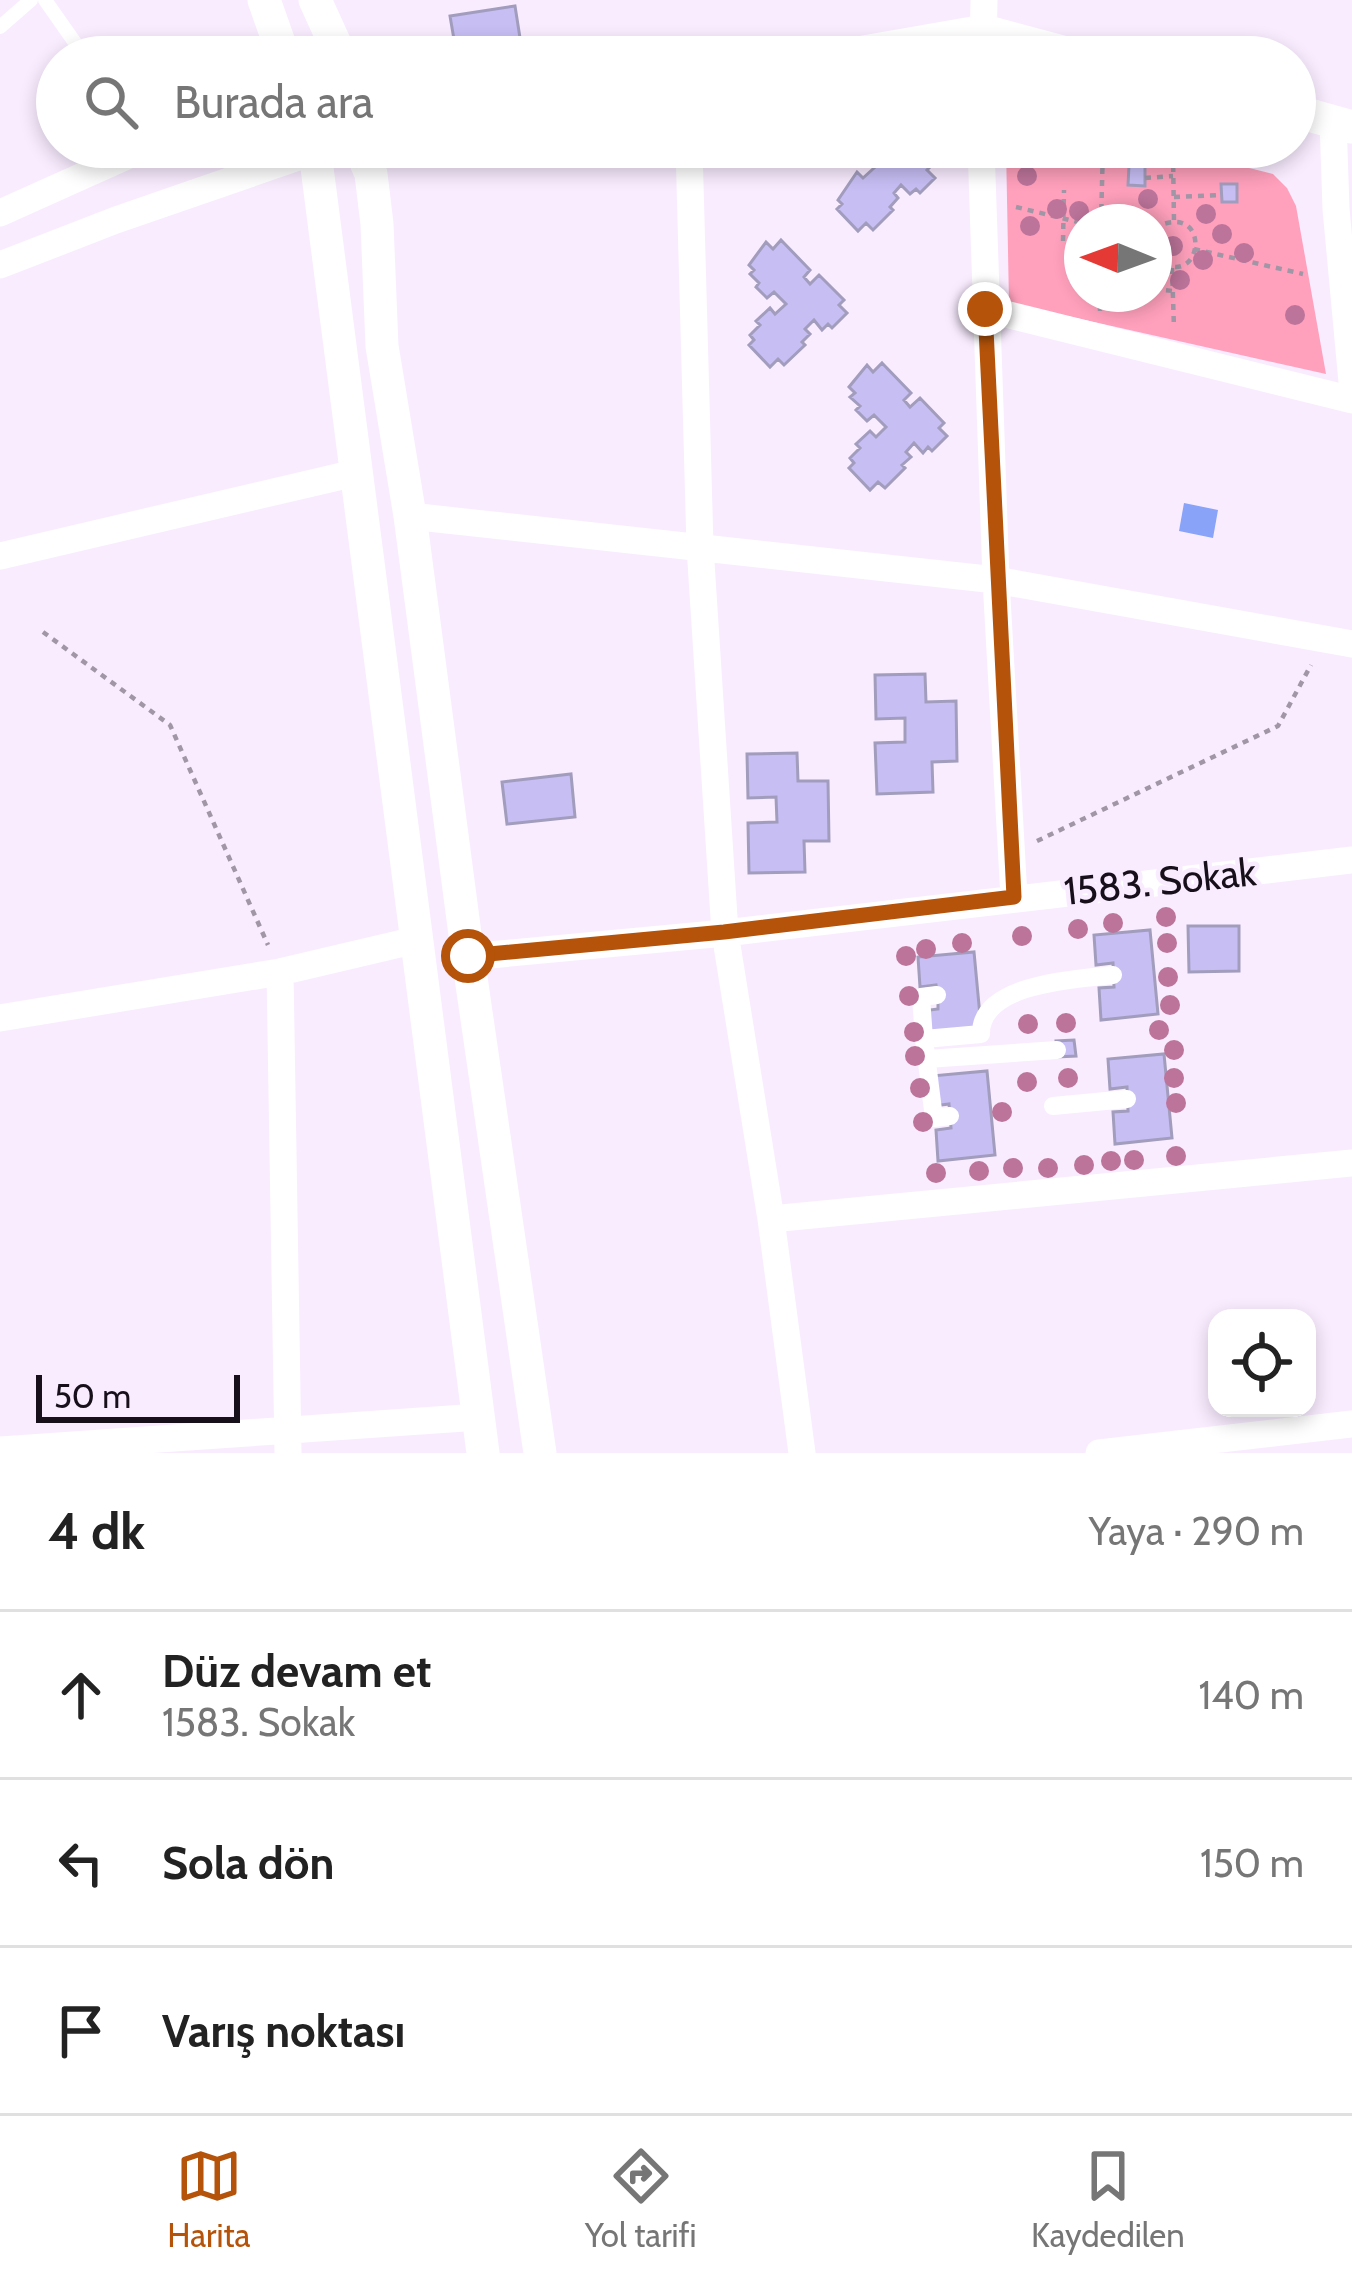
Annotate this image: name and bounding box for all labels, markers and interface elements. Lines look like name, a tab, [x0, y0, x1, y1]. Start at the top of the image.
search box	[36, 36, 1316, 168]
icon: search	[78, 69, 144, 135]
text: Burada ara	[174, 75, 374, 129]
north arrow	[1064, 204, 1172, 312]
route end	[958, 282, 1012, 336]
street label: 1583. Sokak	[1061, 847, 1259, 915]
route start	[441, 929, 495, 983]
map controls	[1208, 1309, 1316, 1417]
button: locate	[1208, 1309, 1316, 1417]
scale bar	[36, 1369, 240, 1422]
text: 50 m	[54, 1376, 131, 1416]
text: 4 dk	[48, 1500, 145, 1562]
text: Yaya · 290 m	[1089, 1507, 1304, 1555]
text: Düz devam et	[162, 1644, 431, 1698]
icon: ahead	[48, 1662, 114, 1728]
text: 140 m	[1199, 1671, 1304, 1719]
text: 1583. Sokak	[162, 1698, 355, 1746]
icon: left	[48, 1830, 114, 1896]
text: Sola dön	[162, 1836, 334, 1890]
text: 150 m	[1200, 1839, 1304, 1887]
icon: arrive	[48, 1998, 114, 2064]
text: Varış noktası	[162, 2004, 405, 2058]
tab: Harita	[167, 2143, 250, 2255]
tab: Yol tarifi	[585, 2143, 697, 2255]
tab: Kaydedilen	[1031, 2143, 1185, 2255]

